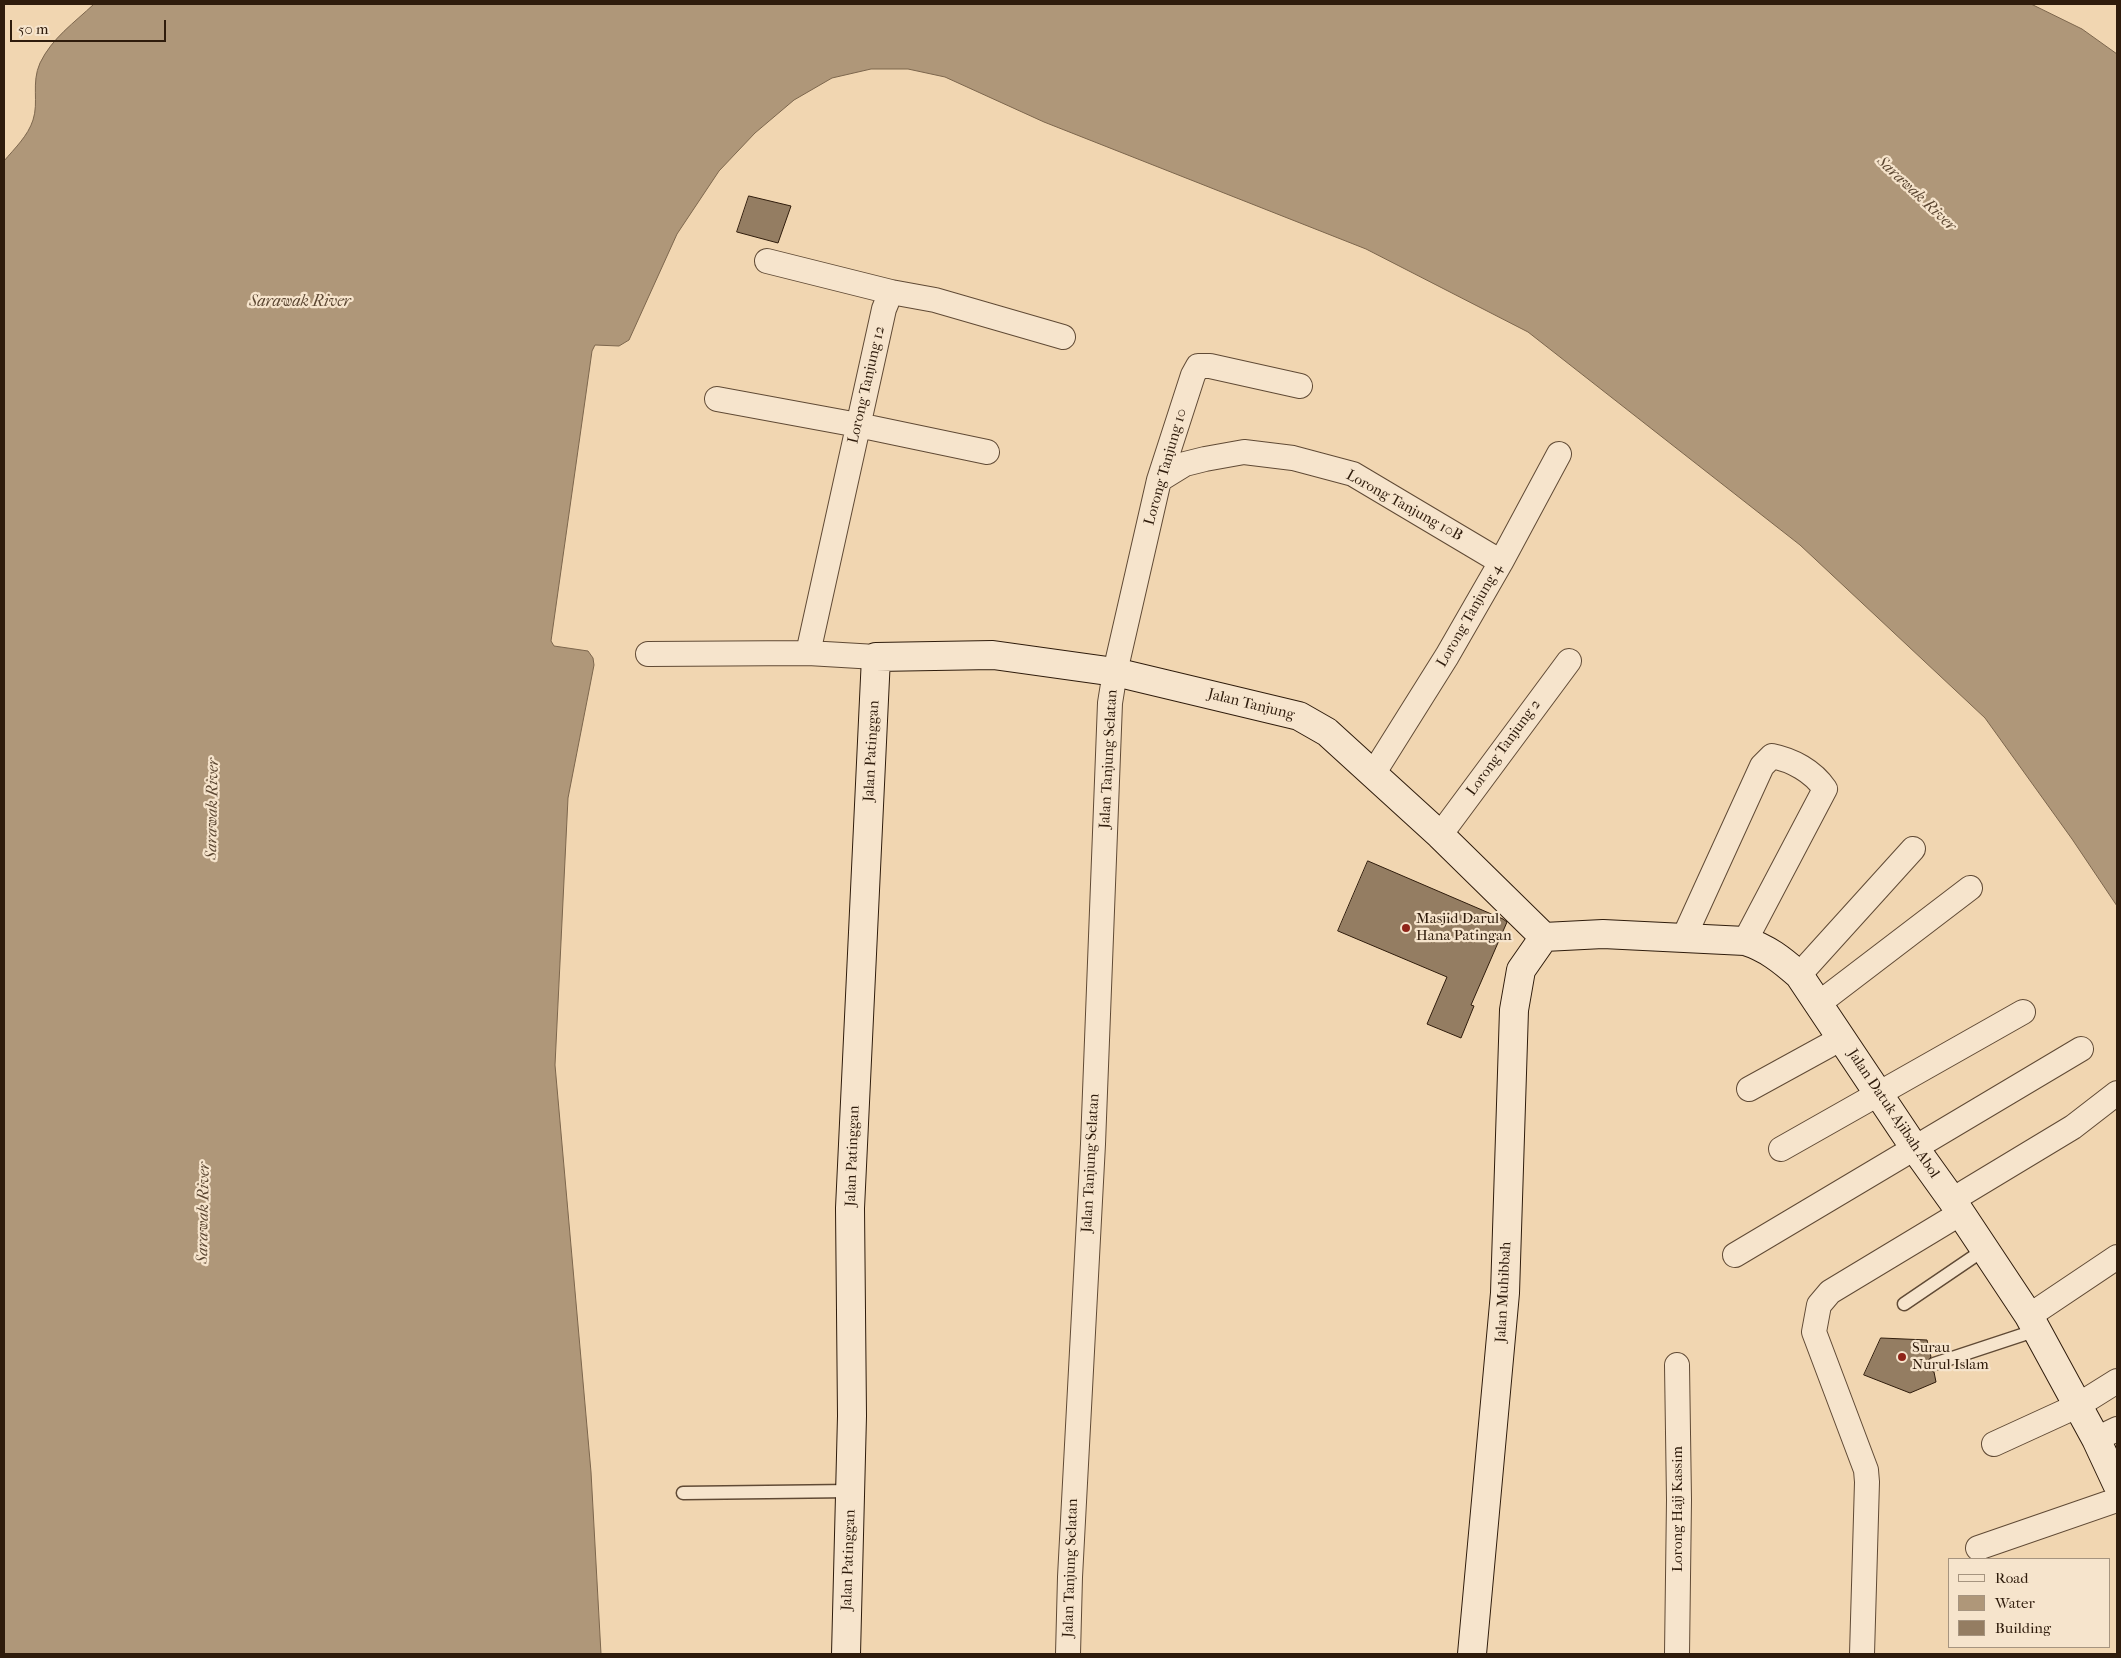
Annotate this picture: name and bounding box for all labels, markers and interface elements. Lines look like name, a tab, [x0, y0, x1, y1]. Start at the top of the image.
scale bar	[12, 10, 169, 42]
text: 50 m	[18, 20, 48, 38]
water label: Sarawak River	[1872, 152, 1960, 236]
water label: Sarawak River	[249, 292, 351, 312]
street label: Lorong Tanjung 12	[845, 324, 889, 446]
street label: Lorong Tanjung 10	[1141, 407, 1191, 527]
street label: Lorong Tanjung 10B	[1343, 467, 1465, 545]
street label: Lorong Tanjung 4	[1433, 561, 1507, 671]
street label: Jalan Tanjung	[1206, 686, 1296, 724]
street label: Jalan Tanjung Selatan	[1096, 689, 1122, 829]
street label: Lorong Tanjung 2	[1463, 696, 1545, 800]
street label: Jalan Patinggan	[860, 700, 884, 802]
water label: Sarawak River	[203, 758, 223, 860]
place label: Masjid Darul Hana Patingan	[1416, 910, 1512, 945]
marker: Masjid Darul Hana Patingan	[1400, 922, 1412, 934]
street label: Jalan Datuk Ajibah Abol	[1843, 1046, 1943, 1182]
street label: Jalan Tanjung Selatan	[1078, 1093, 1104, 1233]
street label: Jalan Patinggan	[842, 1105, 864, 1207]
water label: Sarawak River	[194, 1162, 214, 1264]
street label: Jalan Muhibbah	[1492, 1241, 1516, 1343]
place label: Surau Nurul Islam	[1912, 1339, 1989, 1374]
marker: Surau Nurul Islam	[1896, 1351, 1908, 1363]
street label: Lorong Hajj Kassim	[1669, 1446, 1687, 1572]
street label: Jalan Tanjung Selatan	[1060, 1498, 1082, 1638]
street label: Jalan Patinggan	[838, 1509, 860, 1611]
legend	[1948, 1558, 2111, 1648]
text: Road	[1995, 1569, 2028, 1587]
text: Water	[1995, 1594, 2035, 1612]
text: Building	[1995, 1619, 2051, 1637]

